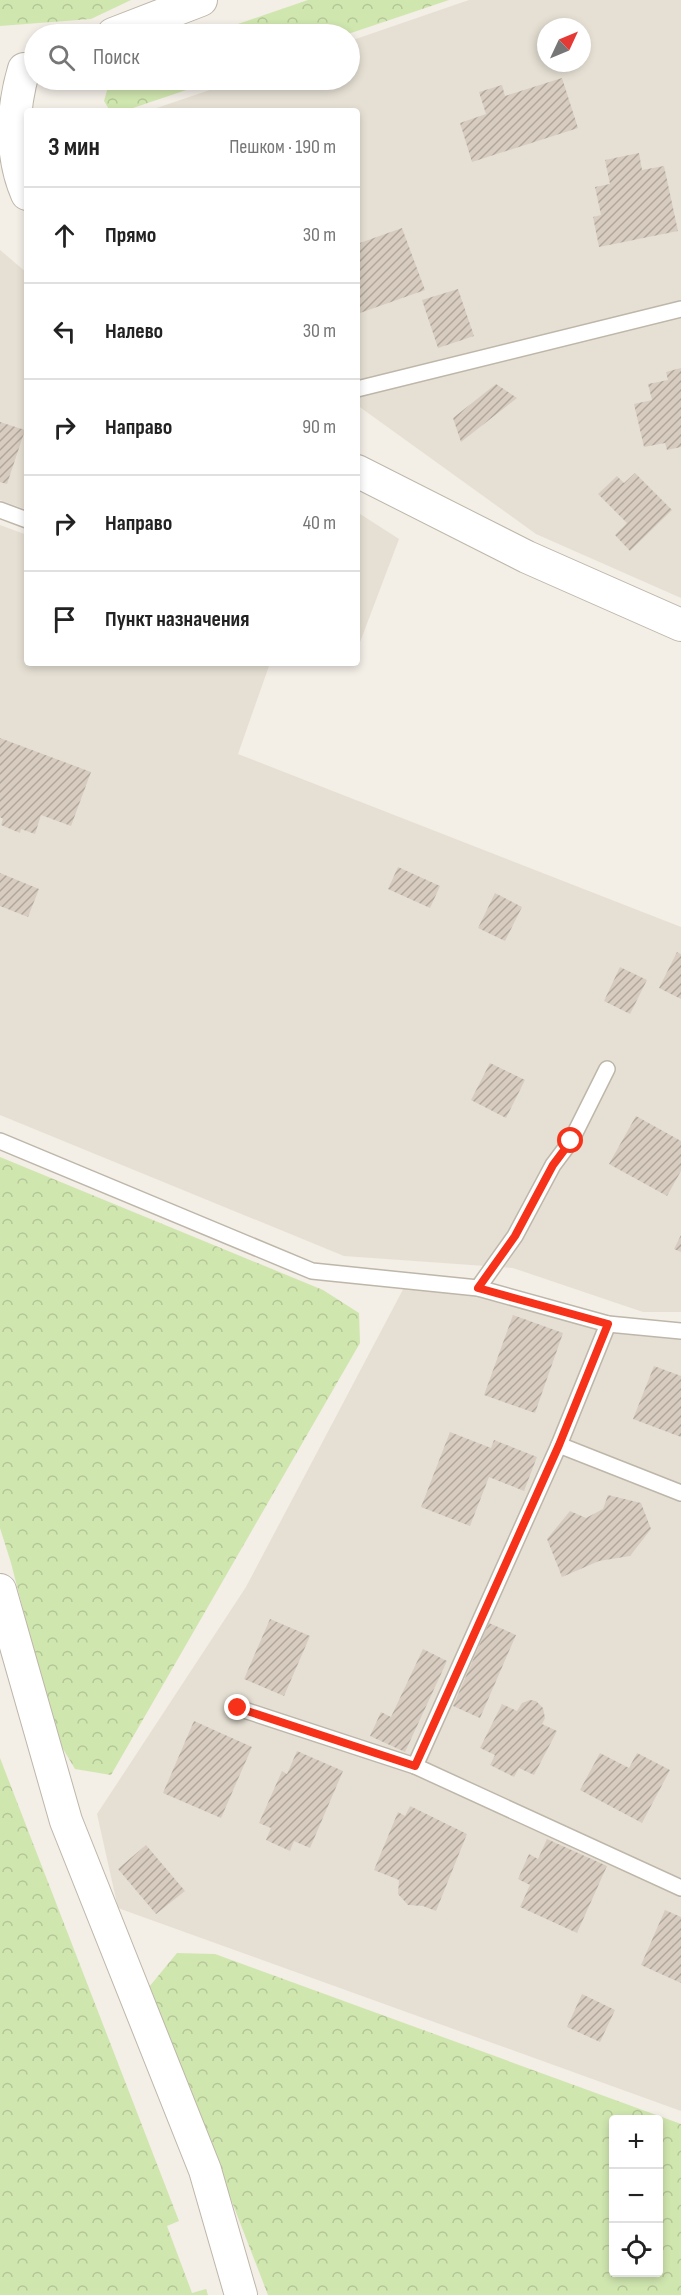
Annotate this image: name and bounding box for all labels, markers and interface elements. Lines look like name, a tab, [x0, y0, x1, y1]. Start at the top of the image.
north arrow	[537, 18, 591, 72]
search box	[24, 24, 360, 90]
icon: search	[45, 41, 78, 74]
text: Поиск	[93, 44, 139, 71]
text: 3 мин	[48, 132, 100, 163]
text: Пешком · 190 m	[229, 135, 336, 159]
icon: ahead	[48, 219, 81, 252]
text: Прямо	[105, 222, 156, 249]
text: 30 m	[303, 223, 336, 247]
icon: left	[48, 315, 81, 348]
text: Налево	[105, 318, 163, 345]
text: 30 m	[303, 319, 336, 343]
icon: right	[48, 411, 81, 444]
text: Направо	[105, 414, 172, 441]
text: 90 m	[302, 415, 336, 439]
icon: right	[48, 507, 81, 540]
text: Направо	[105, 510, 172, 537]
text: 40 m	[303, 511, 336, 535]
icon: arrive	[48, 603, 81, 636]
text: Пункт назначения	[105, 606, 249, 633]
route start	[557, 1127, 583, 1153]
route end	[224, 1694, 250, 1720]
map controls	[609, 2115, 663, 2277]
button: +	[609, 2115, 663, 2169]
button: −	[609, 2169, 663, 2223]
button: locate	[609, 2223, 663, 2277]

